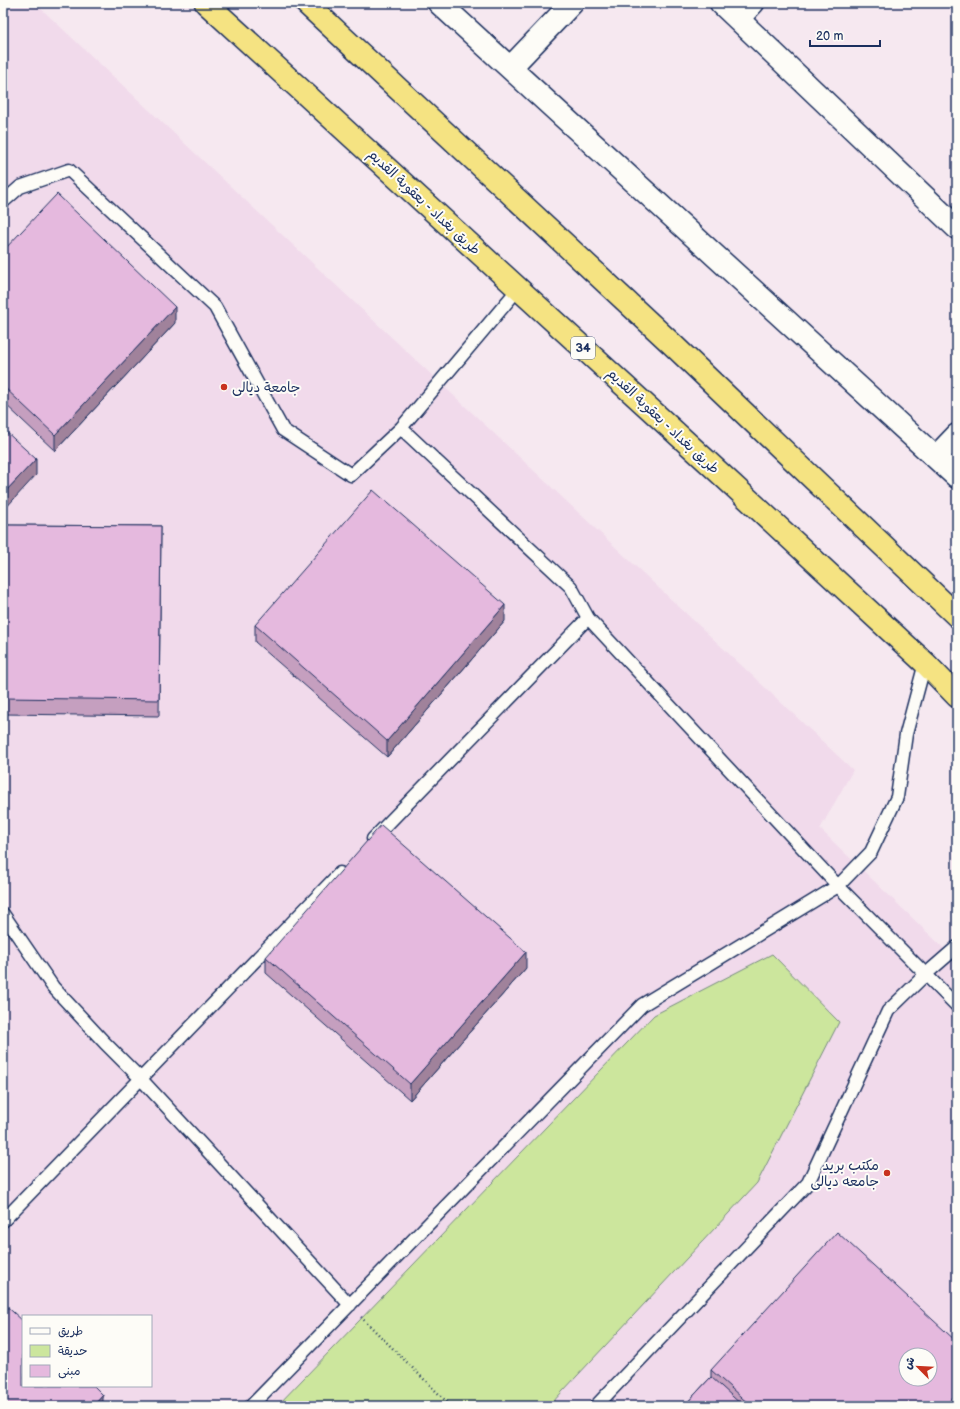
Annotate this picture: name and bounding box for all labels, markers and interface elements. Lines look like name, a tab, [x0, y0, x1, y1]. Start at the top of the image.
scale bar	[810, 22, 880, 48]
text: 20 m	[816, 29, 843, 44]
street label: طريق بغداد - بعقوبة القديم	[363, 145, 484, 260]
road number: 34	[571, 337, 595, 359]
street label: طريق بغداد - بعقوبة القديم	[602, 364, 723, 479]
place label: جامعة ديالى	[232, 379, 300, 396]
marker: جامعة ديالى	[219, 382, 229, 392]
place label: مكتب بريد جامعه ديالى	[810, 1157, 879, 1190]
marker: مكتب بريد جامعه ديالى	[882, 1168, 892, 1178]
legend	[22, 1315, 152, 1387]
text: طريق	[58, 1324, 83, 1339]
text: حديقة	[58, 1344, 87, 1359]
north arrow	[898, 1347, 938, 1387]
text: ش	[901, 1355, 918, 1371]
text: مبنى	[58, 1364, 81, 1379]

